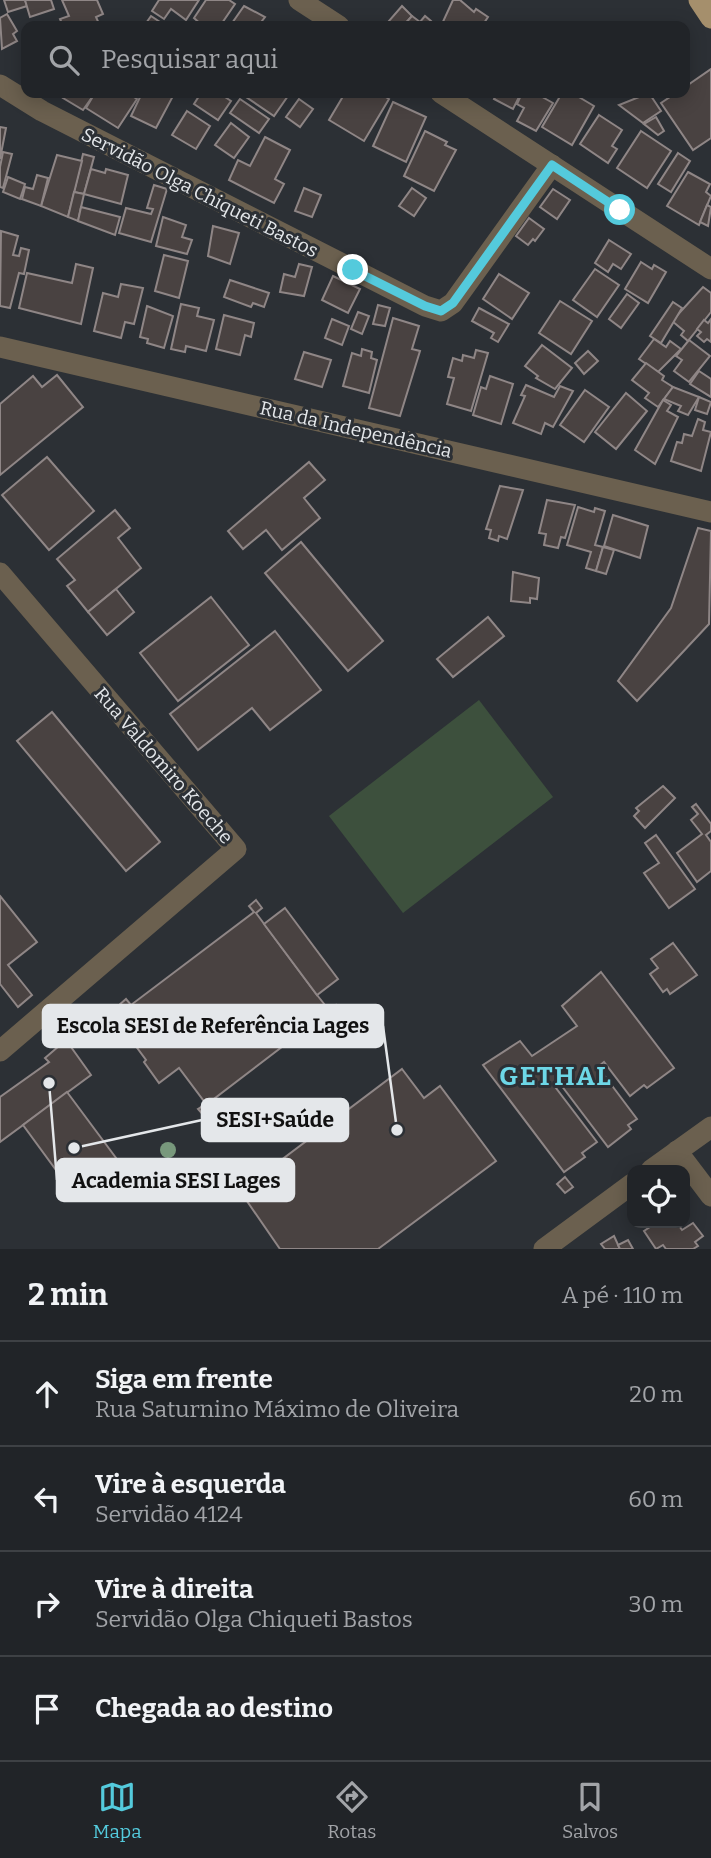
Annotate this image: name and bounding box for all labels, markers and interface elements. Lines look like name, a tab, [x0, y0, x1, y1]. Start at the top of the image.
search box	[21, 21, 690, 98]
icon: search	[45, 41, 83, 79]
text: Pesquisar aqui	[101, 44, 278, 75]
street label: Servidão Olga Chiqueti Bastos	[78, 123, 322, 262]
route start	[604, 194, 635, 225]
route end	[337, 254, 368, 285]
street label: Rua da Independência	[258, 396, 455, 463]
street label: Rua Valdomiro Koeche	[89, 682, 238, 848]
callout: Escola SESI de Referência Lages	[43, 1005, 383, 1047]
text: Escola SESI de Referência Lages	[57, 1013, 369, 1039]
district label: GETHAL	[499, 1061, 613, 1092]
callout: SESI+Saúde	[202, 1099, 348, 1141]
text: SESI+Saúde	[216, 1107, 334, 1133]
callout: Academia SESI Lages	[57, 1159, 294, 1201]
map controls	[627, 1165, 690, 1228]
button: locate	[627, 1165, 690, 1228]
text: Academia SESI Lages	[71, 1168, 281, 1194]
text: 2 min	[28, 1277, 108, 1313]
text: A pé · 110 m	[562, 1281, 683, 1309]
text: Siga em frente	[95, 1364, 273, 1395]
icon: ahead	[28, 1375, 66, 1413]
text: 20 m	[629, 1380, 683, 1408]
text: Rua Saturnino Máximo de Oliveira	[95, 1395, 459, 1423]
text: Vire à esquerda	[95, 1469, 286, 1500]
icon: left	[28, 1480, 66, 1518]
text: 60 m	[628, 1485, 683, 1513]
text: Servidão 4124	[95, 1500, 243, 1528]
text: Vire à direita	[95, 1574, 254, 1605]
icon: right	[28, 1585, 66, 1623]
text: 30 m	[629, 1590, 683, 1618]
text: Servidão Olga Chiqueti Bastos	[95, 1605, 413, 1633]
icon: arrive	[28, 1690, 66, 1728]
text: Chegada ao destino	[95, 1693, 333, 1724]
tab: Mapa	[93, 1778, 142, 1843]
tab: Rotas	[327, 1778, 376, 1843]
tab: Salvos	[562, 1778, 618, 1843]

